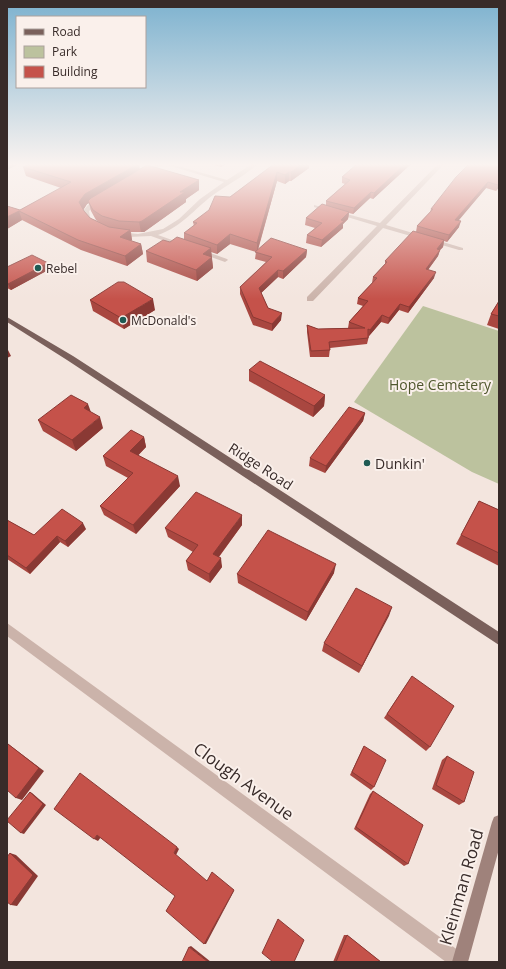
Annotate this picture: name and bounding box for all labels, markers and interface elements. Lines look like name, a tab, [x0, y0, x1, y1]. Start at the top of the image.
legend	[16, 16, 146, 88]
text: Road	[52, 23, 81, 40]
text: Park	[52, 43, 78, 60]
text: Building	[52, 63, 98, 80]
place label: Rebel	[46, 260, 77, 277]
marker: Rebel	[33, 263, 43, 273]
place label: McDonald's	[131, 312, 196, 329]
marker: McDonald's	[118, 315, 128, 325]
park label: Hope Cemetery	[389, 375, 492, 394]
street label: Ridge Road	[225, 438, 297, 494]
place label: Dunkin'	[375, 454, 425, 473]
marker: Dunkin'	[362, 458, 372, 468]
street label: Clough Avenue	[189, 737, 299, 825]
street label: Kleinman Road	[433, 826, 489, 948]

